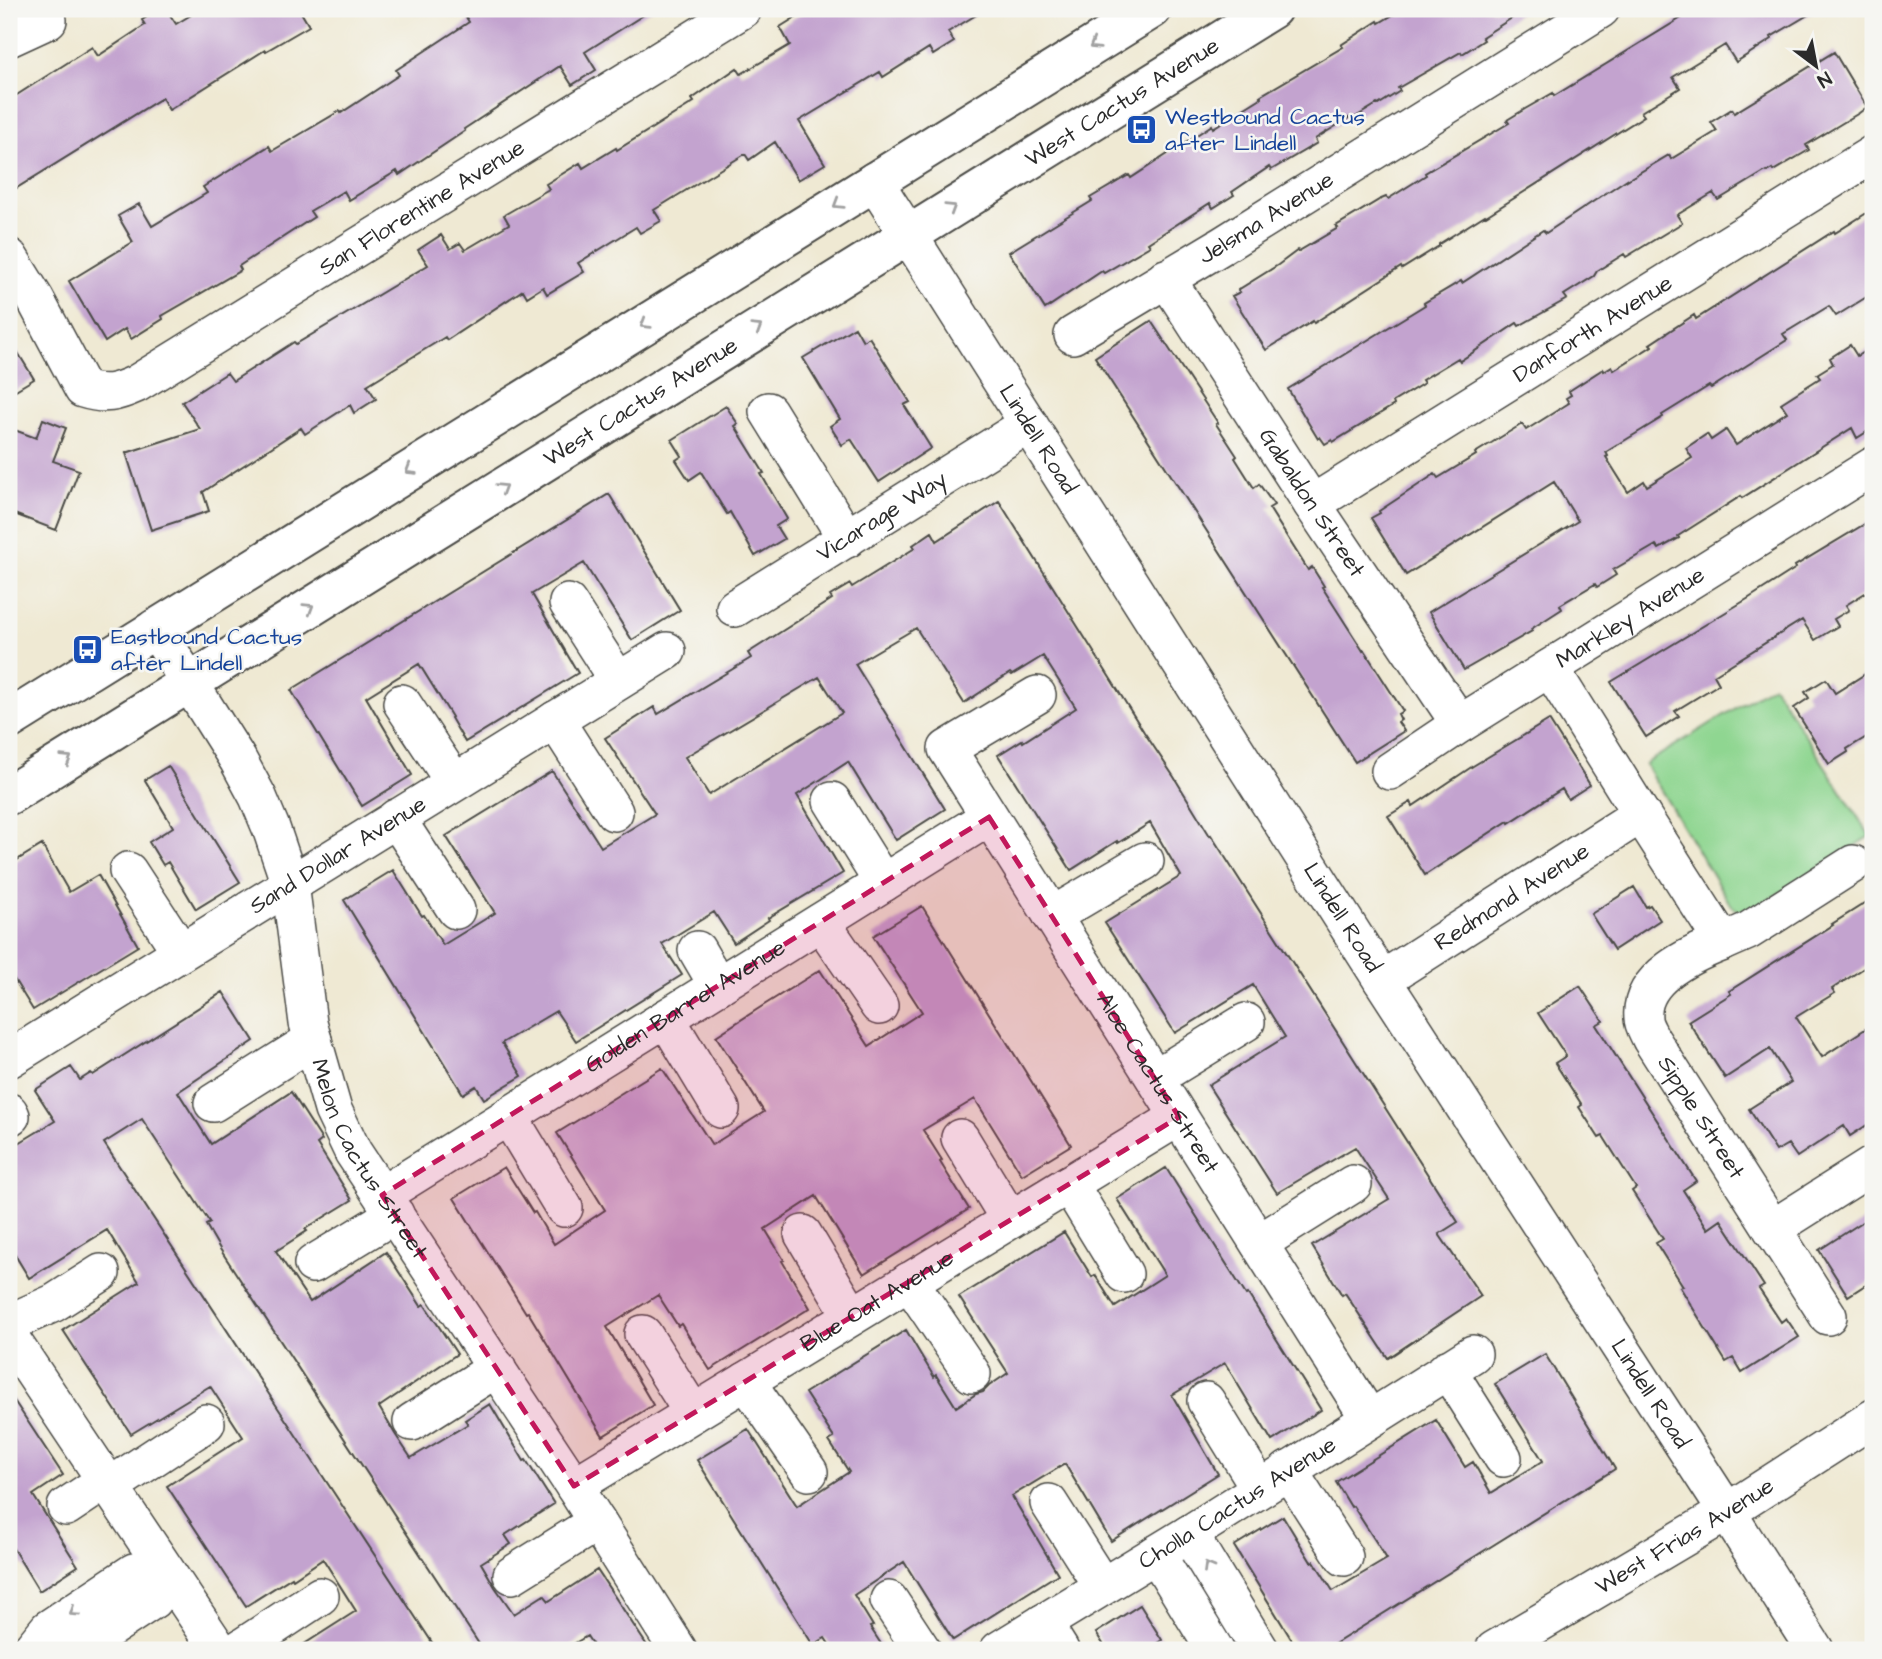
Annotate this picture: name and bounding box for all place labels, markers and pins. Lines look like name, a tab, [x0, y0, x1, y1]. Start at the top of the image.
place label: Westbound Cactus after Lindell	[1165, 101, 1365, 159]
bus stop icon: Westbound Cactus after Lindell	[1125, 113, 1159, 147]
place label: Eastbound Cactus after Lindell	[111, 621, 302, 679]
bus stop icon: Eastbound Cactus after Lindell	[71, 633, 105, 667]

